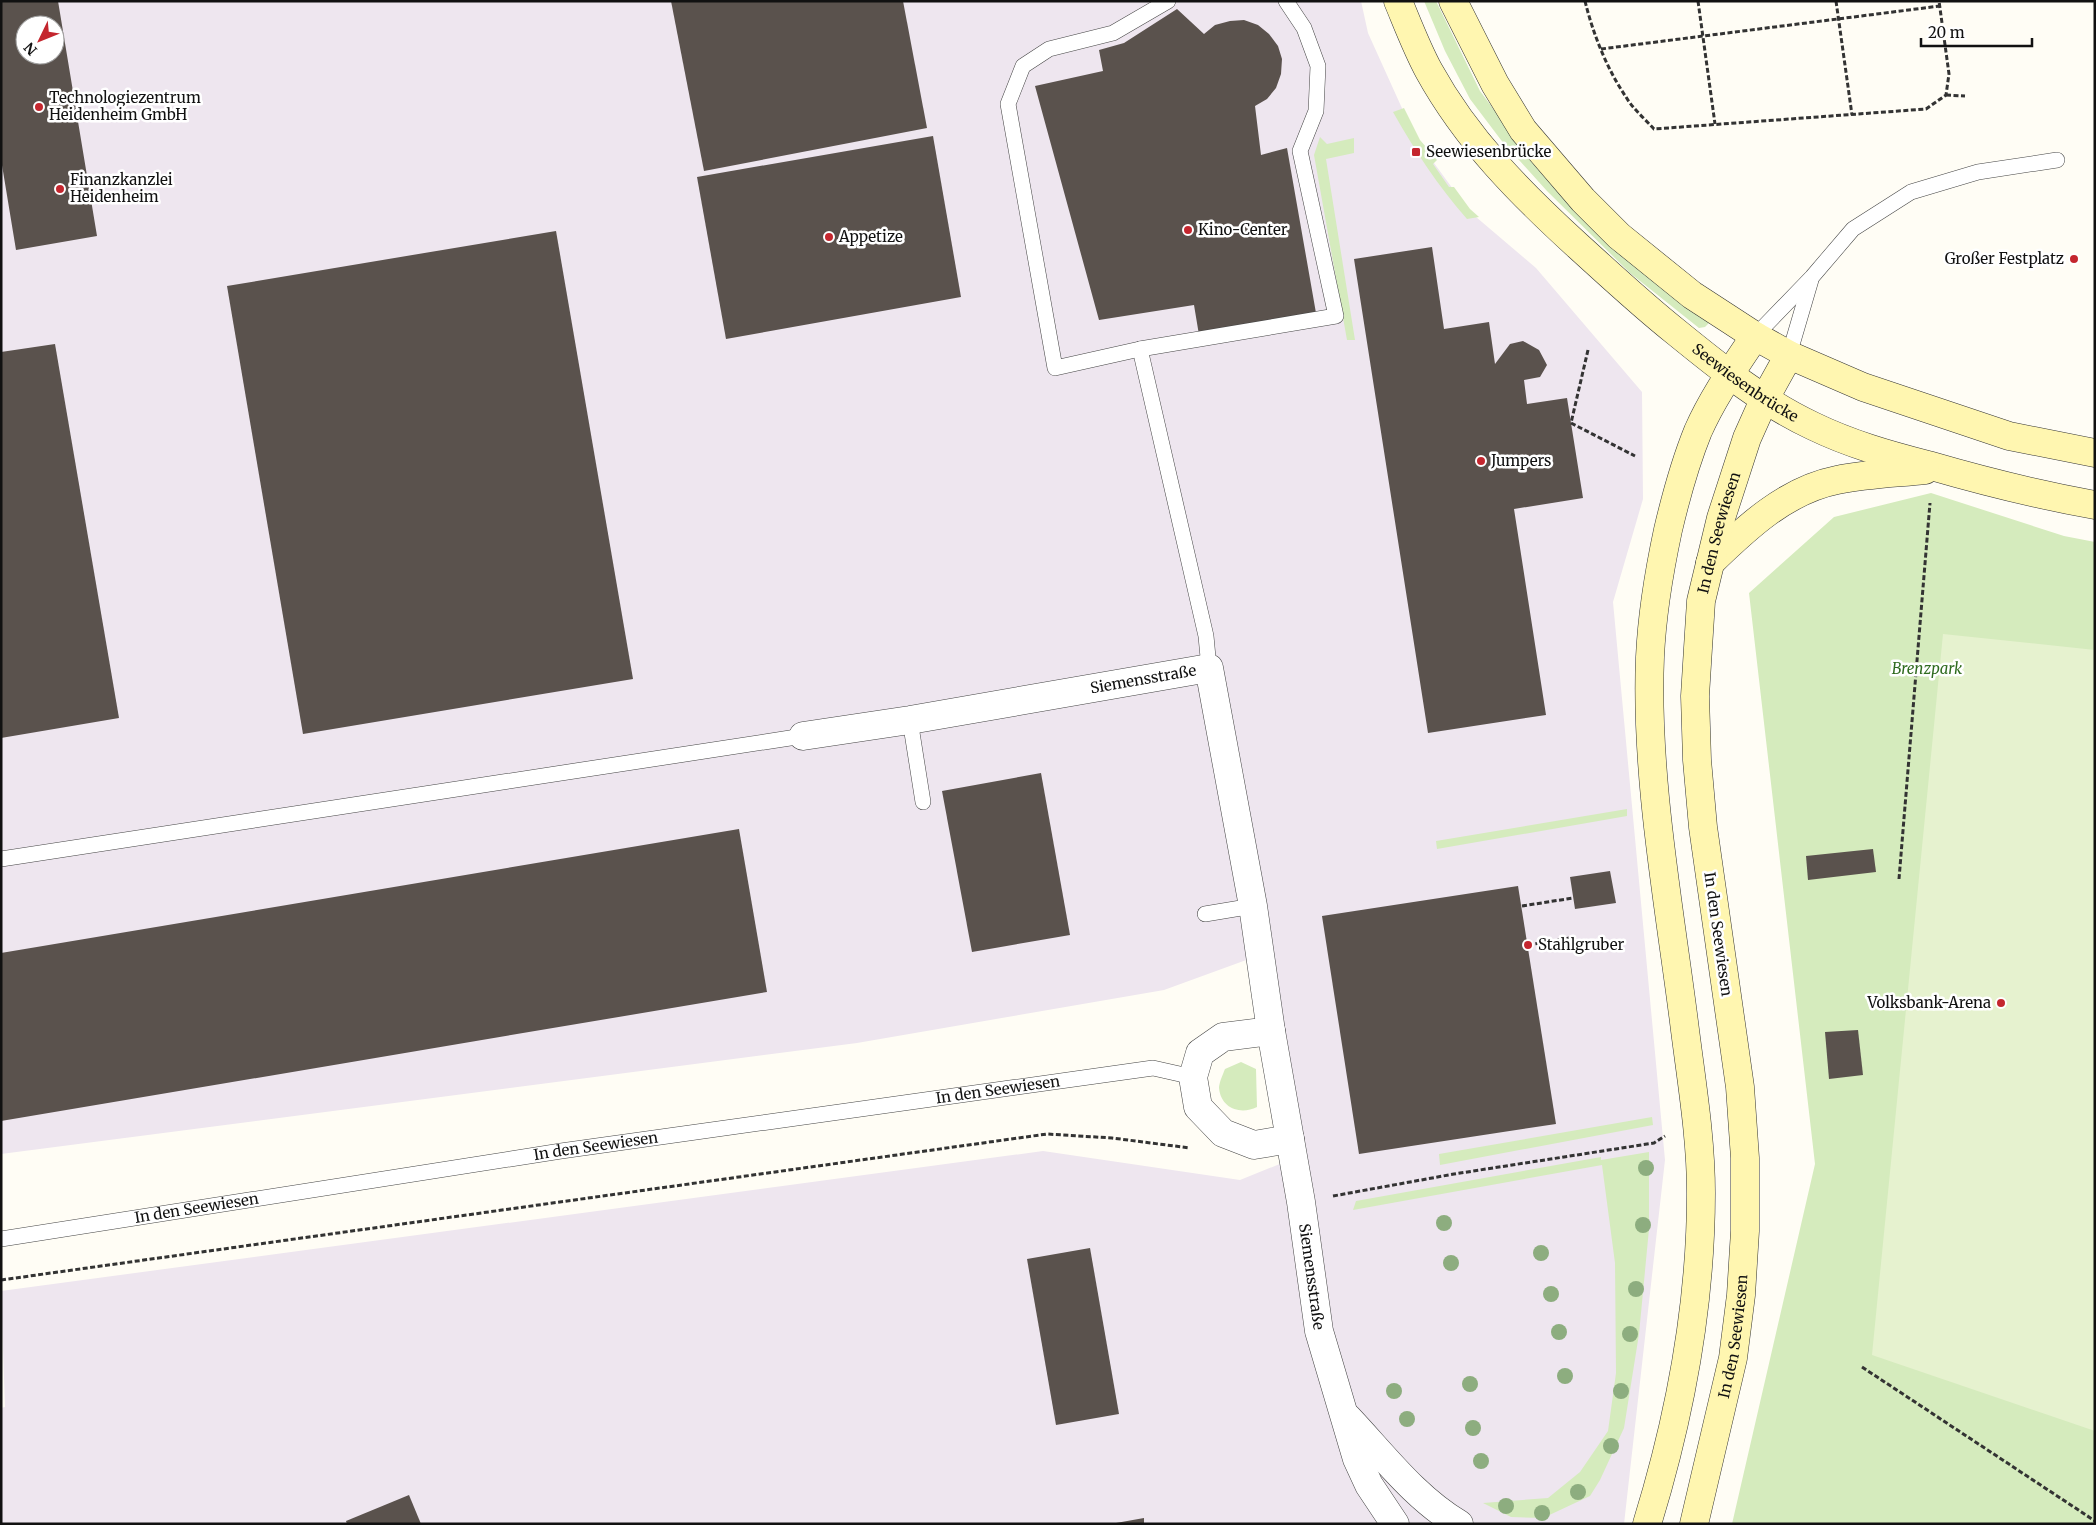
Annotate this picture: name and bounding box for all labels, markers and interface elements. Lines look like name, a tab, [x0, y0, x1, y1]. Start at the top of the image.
north arrow	[15, 15, 65, 65]
scale bar	[1921, 15, 2032, 47]
text: 20 m	[1928, 23, 1965, 42]
text: N	[20, 39, 41, 59]
place label: Technologiezentrum Heidenheim GmbH	[49, 88, 201, 124]
marker: Technologiezentrum Heidenheim GmbH	[33, 101, 45, 113]
place label: Seewiesenbrücke	[1426, 142, 1551, 161]
marker: Seewiesenbrücke	[1410, 146, 1422, 158]
place label: Finanzkanzlei Heidenheim	[70, 170, 173, 206]
marker: Finanzkanzlei Heidenheim	[54, 183, 66, 195]
place label: Kino-Center	[1198, 220, 1288, 239]
marker: Kino-Center	[1182, 224, 1194, 236]
place label: Appetize	[838, 227, 903, 246]
marker: Appetize	[823, 231, 835, 243]
place label: Großer Festplatz	[1945, 249, 2064, 268]
marker: Großer Festplatz	[2068, 253, 2080, 265]
street label: Seewiesenbrücke	[1689, 339, 1802, 426]
place label: Jumpers	[1490, 451, 1551, 470]
marker: Jumpers	[1475, 455, 1487, 467]
street label: In den Seewiesen	[1693, 469, 1744, 595]
park label: Brenzpark	[1892, 659, 1963, 678]
street label: Siemensstraße	[1089, 660, 1198, 697]
street label: In den Seewiesen	[1700, 871, 1737, 997]
place label: Stahlgruber	[1538, 935, 1624, 954]
marker: Stahlgruber	[1522, 939, 1534, 951]
place label: Volksbank-Arena	[1866, 993, 1991, 1012]
marker: Volksbank-Arena	[1995, 997, 2007, 1009]
street label: In den Seewiesen	[934, 1071, 1061, 1107]
street label: In den Seewiesen	[532, 1128, 659, 1164]
street label: In den Seewiesen	[133, 1189, 260, 1227]
street label: Siemensstraße	[1295, 1222, 1329, 1331]
street label: In den Seewiesen	[1714, 1274, 1751, 1400]

